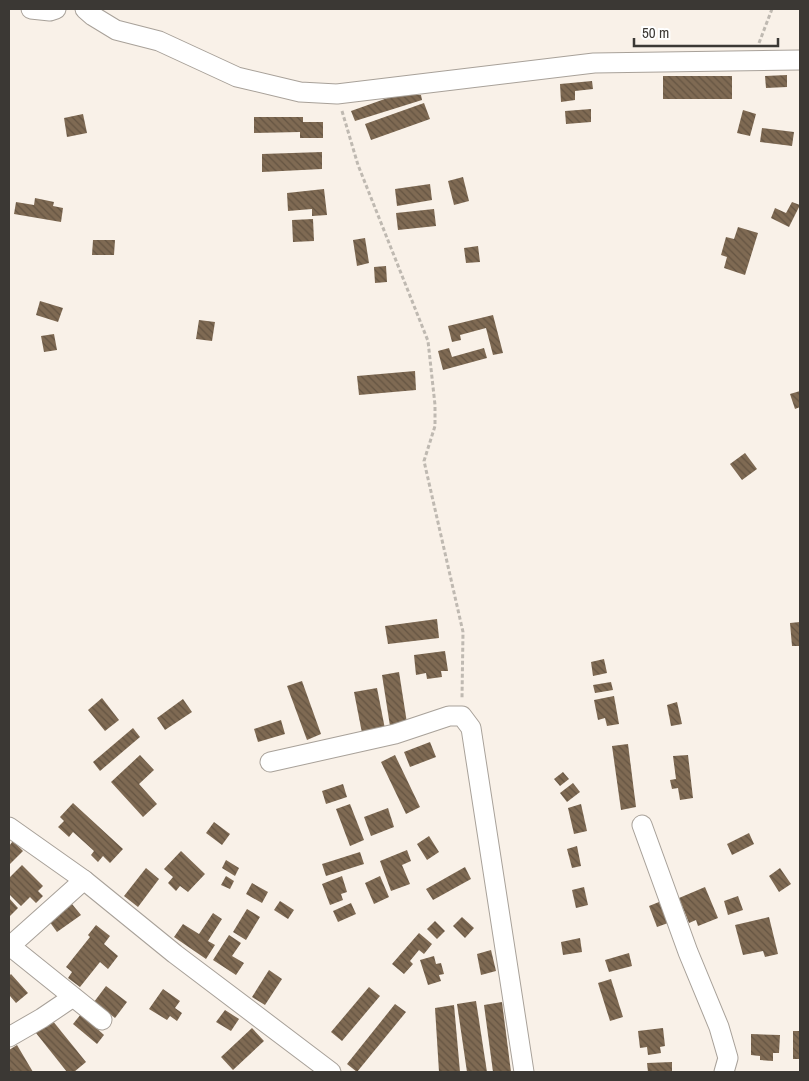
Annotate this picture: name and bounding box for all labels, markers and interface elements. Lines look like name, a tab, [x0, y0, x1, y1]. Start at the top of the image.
scale bar	[634, 15, 778, 47]
text: 50 m	[642, 22, 669, 43]

